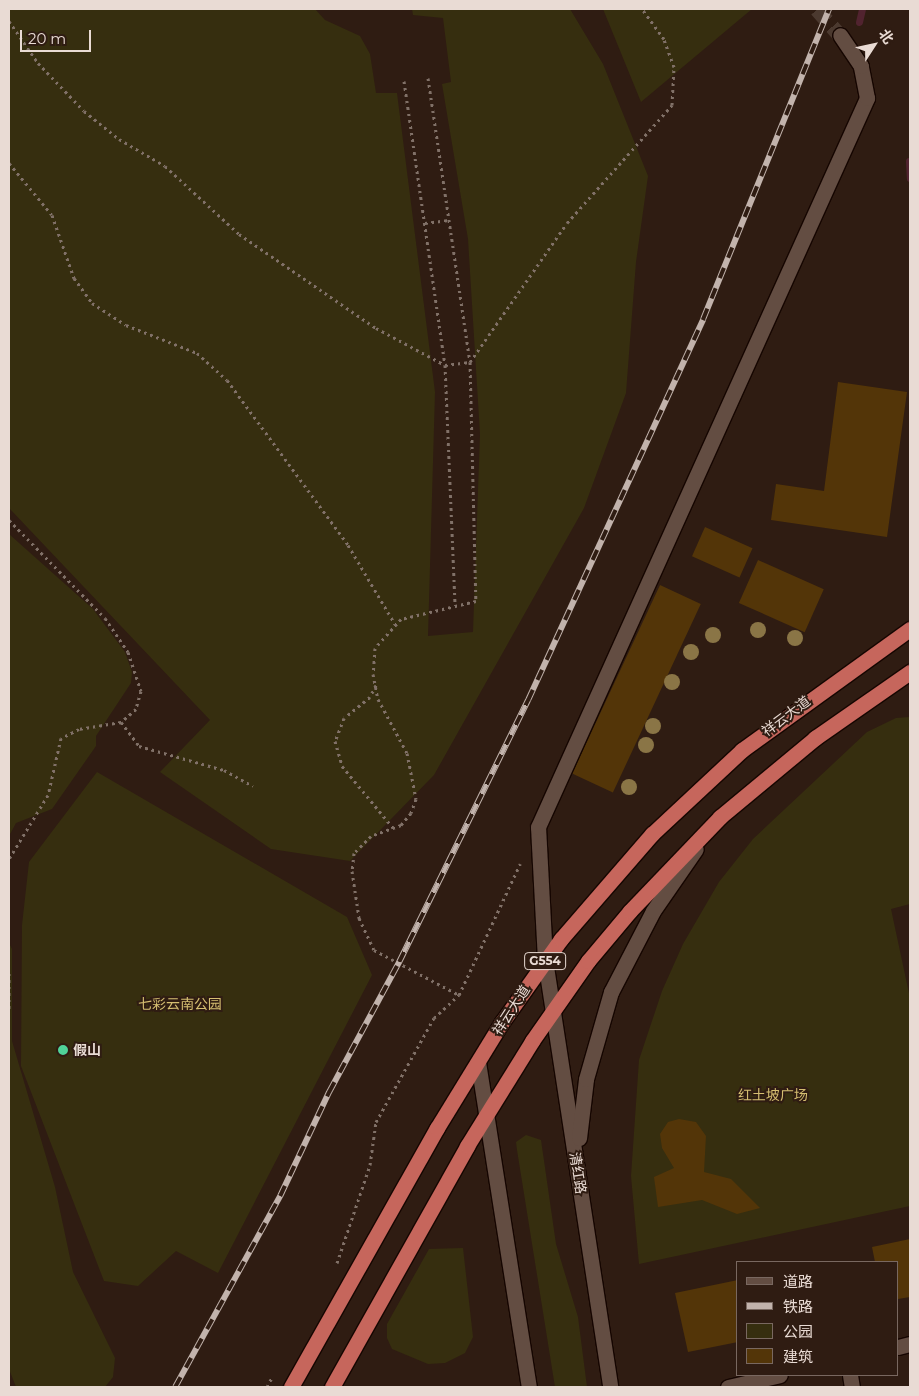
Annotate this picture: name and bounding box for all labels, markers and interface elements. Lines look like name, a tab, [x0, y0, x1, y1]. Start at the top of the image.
scale bar	[22, 20, 94, 52]
north arrow	[849, 20, 899, 70]
text: 北	[875, 26, 898, 47]
text: 20 m	[28, 29, 66, 48]
street label: 祥云大道	[759, 692, 813, 740]
road number: G554	[524, 951, 566, 970]
street label: 祥云大道	[489, 982, 533, 1038]
park label: 七彩云南公园	[138, 996, 222, 1012]
place label: 假山	[73, 1042, 101, 1058]
marker: 假山	[57, 1044, 69, 1056]
park label: 红土坡广场	[738, 1087, 808, 1103]
street label: 清红路	[566, 1151, 590, 1195]
legend	[736, 1261, 899, 1376]
text: 道路	[783, 1272, 813, 1291]
text: 铁路	[783, 1297, 813, 1316]
text: 公园	[783, 1322, 813, 1341]
text: 建筑	[783, 1347, 813, 1366]

